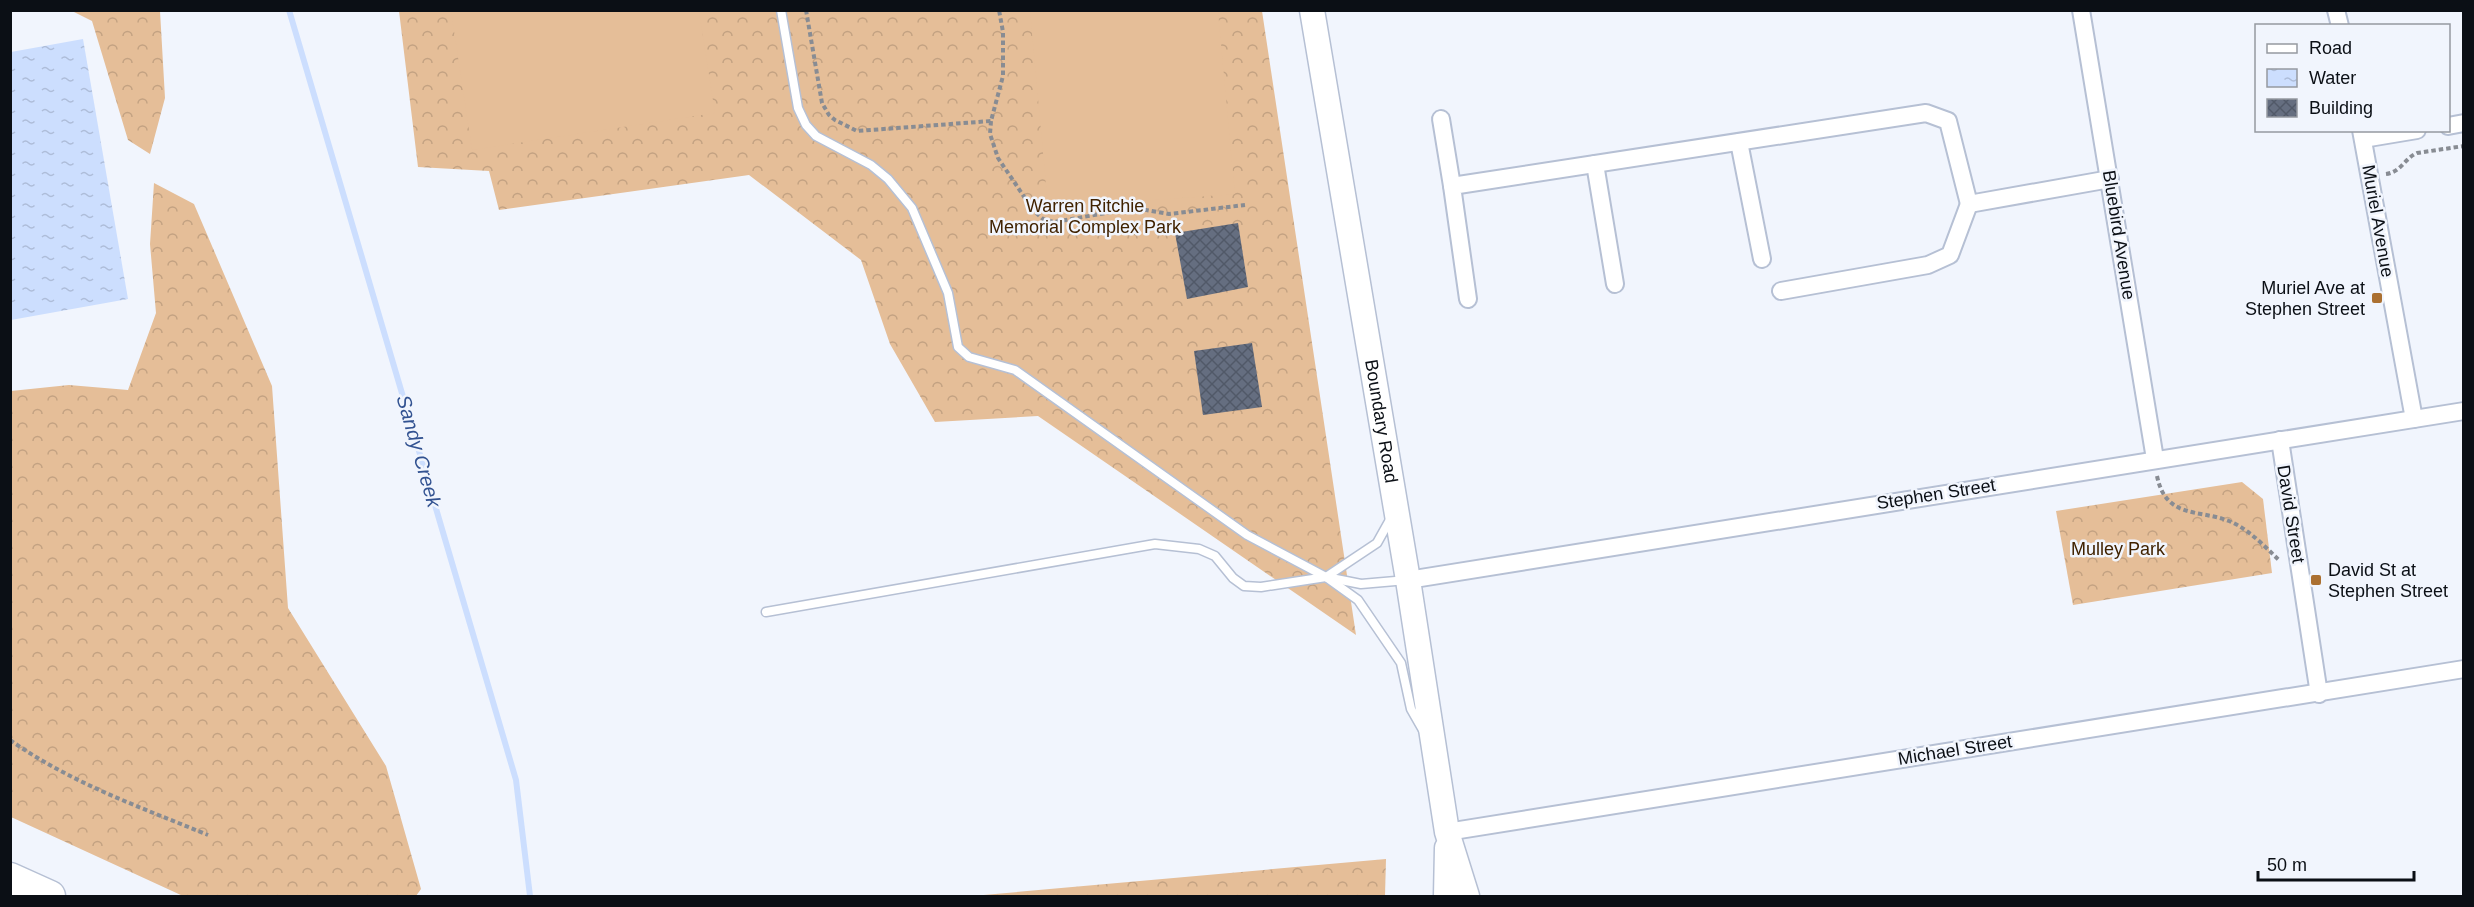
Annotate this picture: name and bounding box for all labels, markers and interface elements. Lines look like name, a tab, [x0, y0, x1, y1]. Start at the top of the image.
legend	[2255, 24, 2450, 132]
text: Road	[2309, 38, 2352, 58]
text: Water	[2309, 68, 2356, 88]
text: Building	[2309, 98, 2373, 118]
street label: Muriel Avenue	[2358, 163, 2398, 279]
street label: Bluebird Avenue	[2099, 169, 2139, 301]
park label: Warren Ritchie Memorial Complex Park	[989, 196, 1182, 237]
place label: Muriel Ave at Stephen Street	[2245, 278, 2365, 319]
marker: Muriel Ave at Stephen Street	[2370, 291, 2384, 305]
street label: Boundary Road	[1361, 358, 1402, 485]
water label: Sandy Creek	[392, 392, 446, 511]
street label: David Street	[2273, 464, 2309, 564]
street label: Stephen Street	[1875, 475, 1997, 513]
park label: Mulley Park	[2071, 539, 2166, 559]
place label: David St at Stephen Street	[2328, 560, 2448, 601]
marker: David St at Stephen Street	[2309, 573, 2323, 587]
street label: Michael Street	[1897, 731, 2013, 769]
scale bar	[2258, 844, 2414, 882]
text: 50 m	[2267, 855, 2307, 875]

